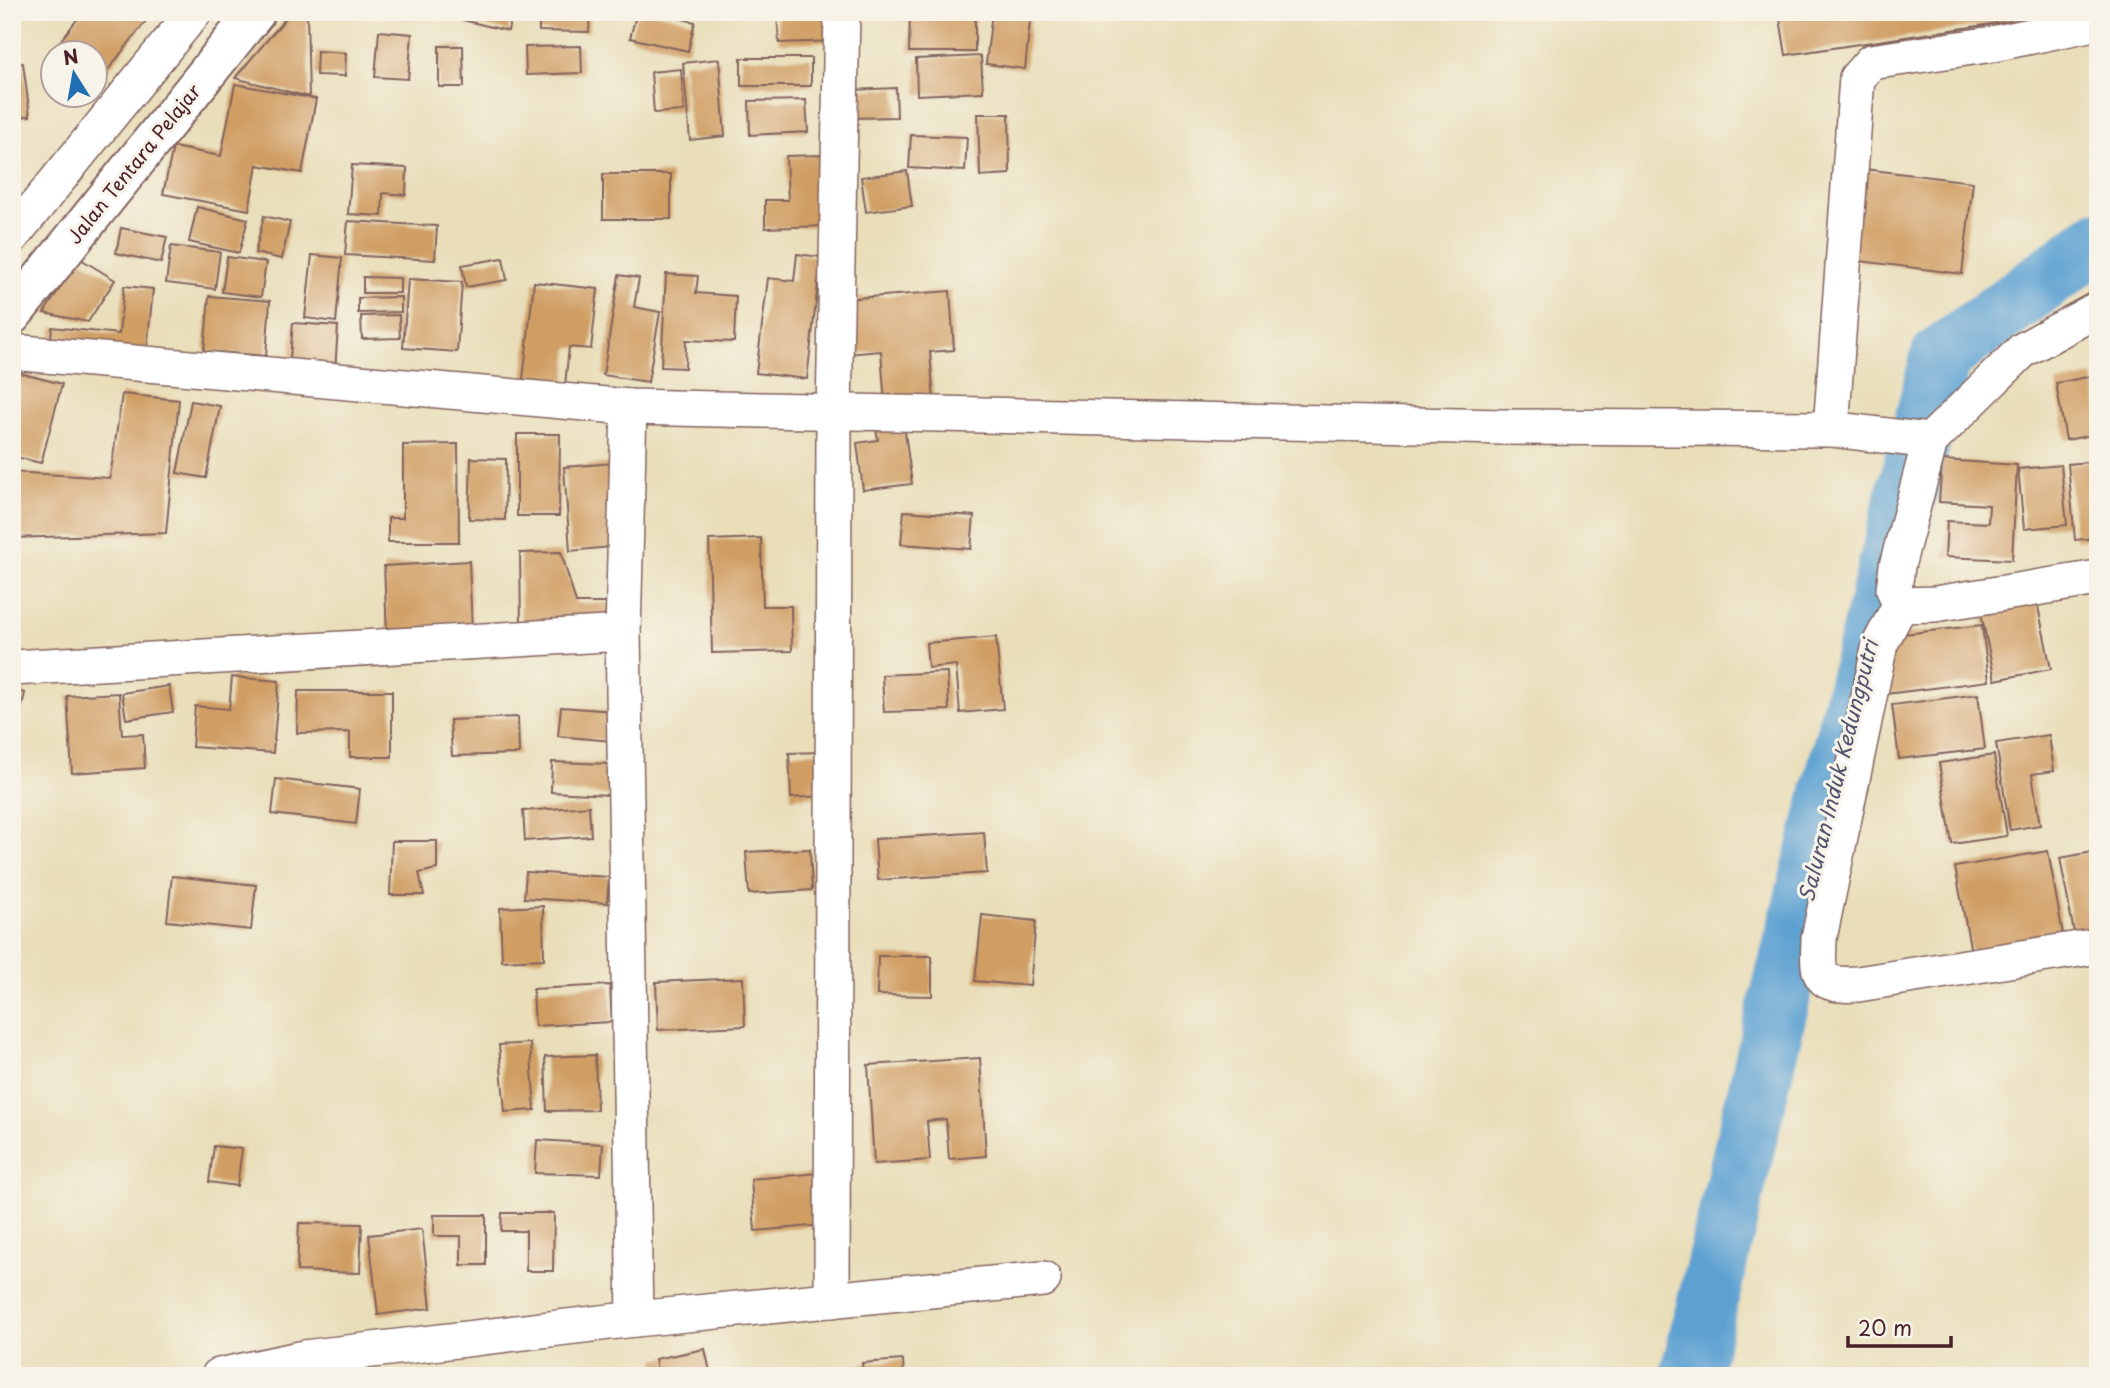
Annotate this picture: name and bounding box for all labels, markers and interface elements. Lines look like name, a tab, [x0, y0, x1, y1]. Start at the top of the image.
north arrow	[38, 38, 108, 108]
text: N	[61, 41, 81, 72]
street label: Jalan Tentara Pelajar	[60, 77, 207, 249]
water label: Saluran Induk Kedungputri	[1789, 633, 1886, 905]
scale bar	[1848, 1304, 1951, 1348]
text: 20 m	[1858, 1311, 1912, 1343]

